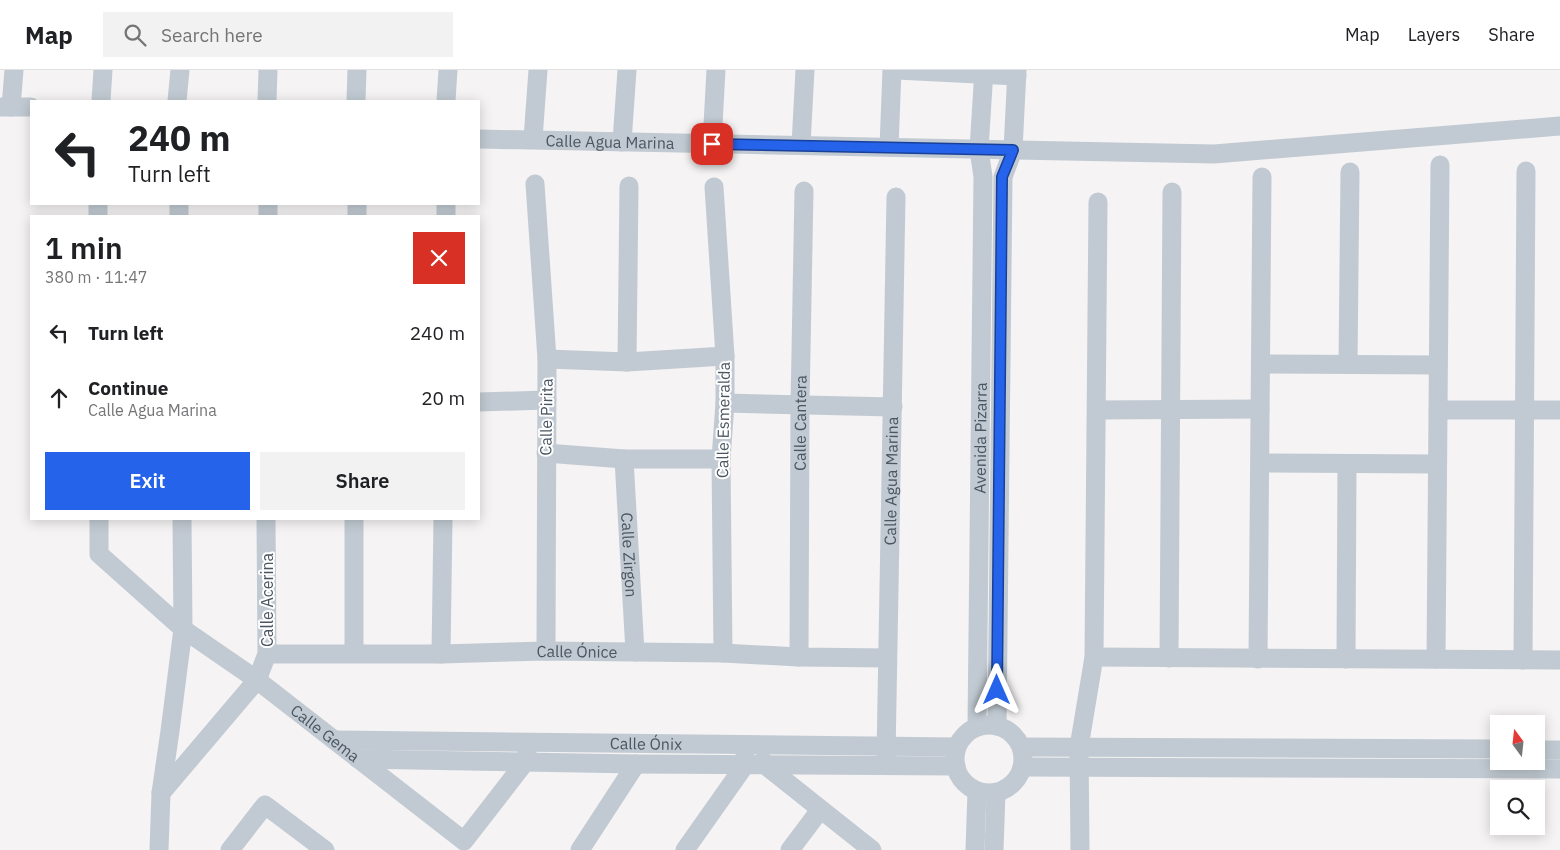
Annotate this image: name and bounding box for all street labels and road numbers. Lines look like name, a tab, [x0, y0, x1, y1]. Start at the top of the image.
street label: Calle Agua Marina	[545, 130, 675, 153]
street label: Calle Esmeralda	[712, 361, 734, 478]
street label: Calle Cantera	[790, 374, 811, 471]
street label: Calle Pirita	[535, 378, 557, 456]
street label: Avenida Pizarra	[970, 382, 991, 494]
street label: Calle Agua Marina	[880, 416, 902, 546]
street label: Calle Zirgon	[617, 512, 642, 598]
street label: Calle Acerina	[257, 552, 277, 647]
street label: Calle Ónice	[536, 640, 618, 662]
street label: Calle Gema	[287, 700, 364, 767]
street label: Calle Ónix	[610, 733, 682, 754]

